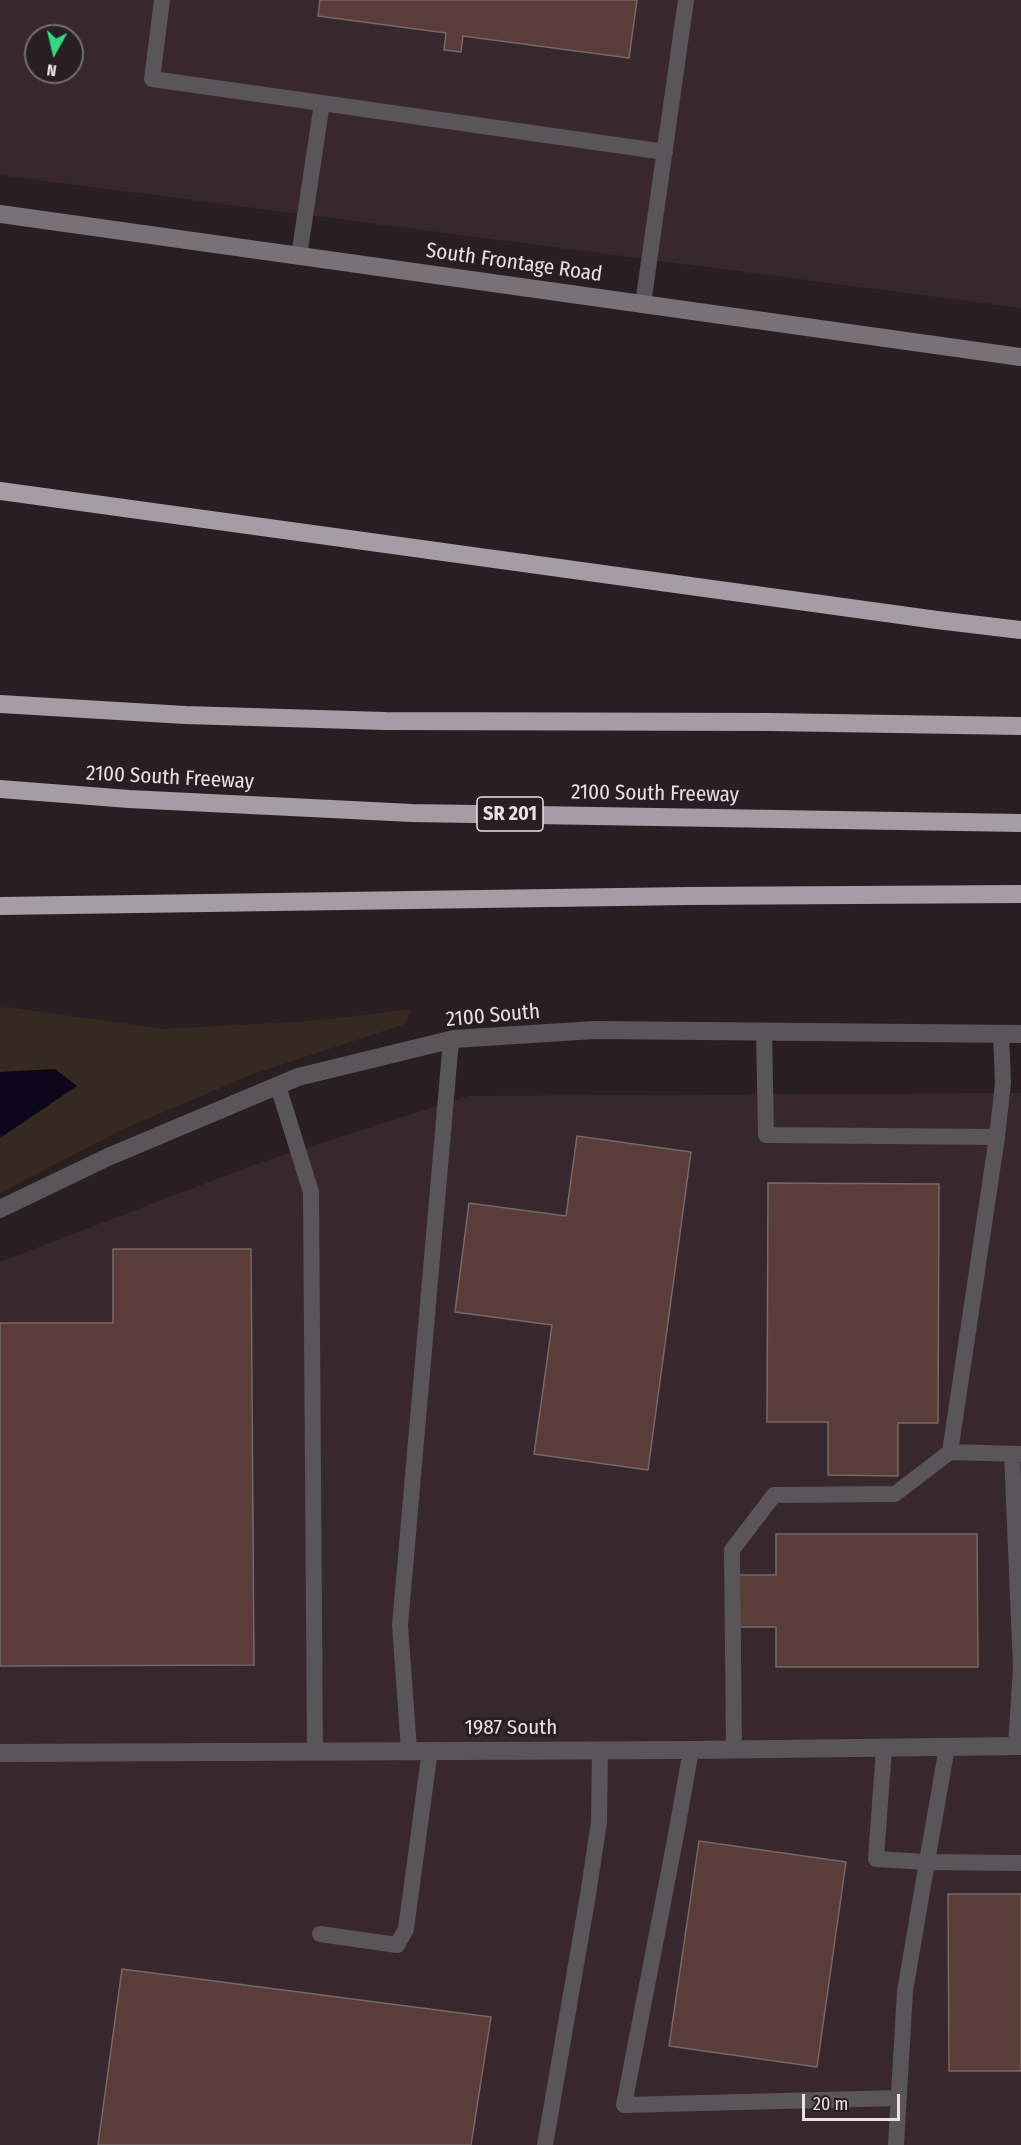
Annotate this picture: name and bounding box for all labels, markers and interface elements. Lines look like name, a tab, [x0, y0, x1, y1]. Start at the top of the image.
north arrow	[24, 24, 84, 84]
text: N	[46, 60, 58, 80]
street label: South Frontage Road	[424, 238, 604, 288]
street label: 2100 South Freeway	[86, 761, 254, 795]
street label: 2100 South Freeway	[571, 780, 739, 808]
road number: SR 201	[477, 797, 543, 831]
street label: 2100 South	[445, 999, 541, 1033]
street label: 1987 South	[465, 1715, 557, 1741]
scale bar	[805, 2082, 902, 2120]
text: 20 m	[813, 2093, 848, 2115]

